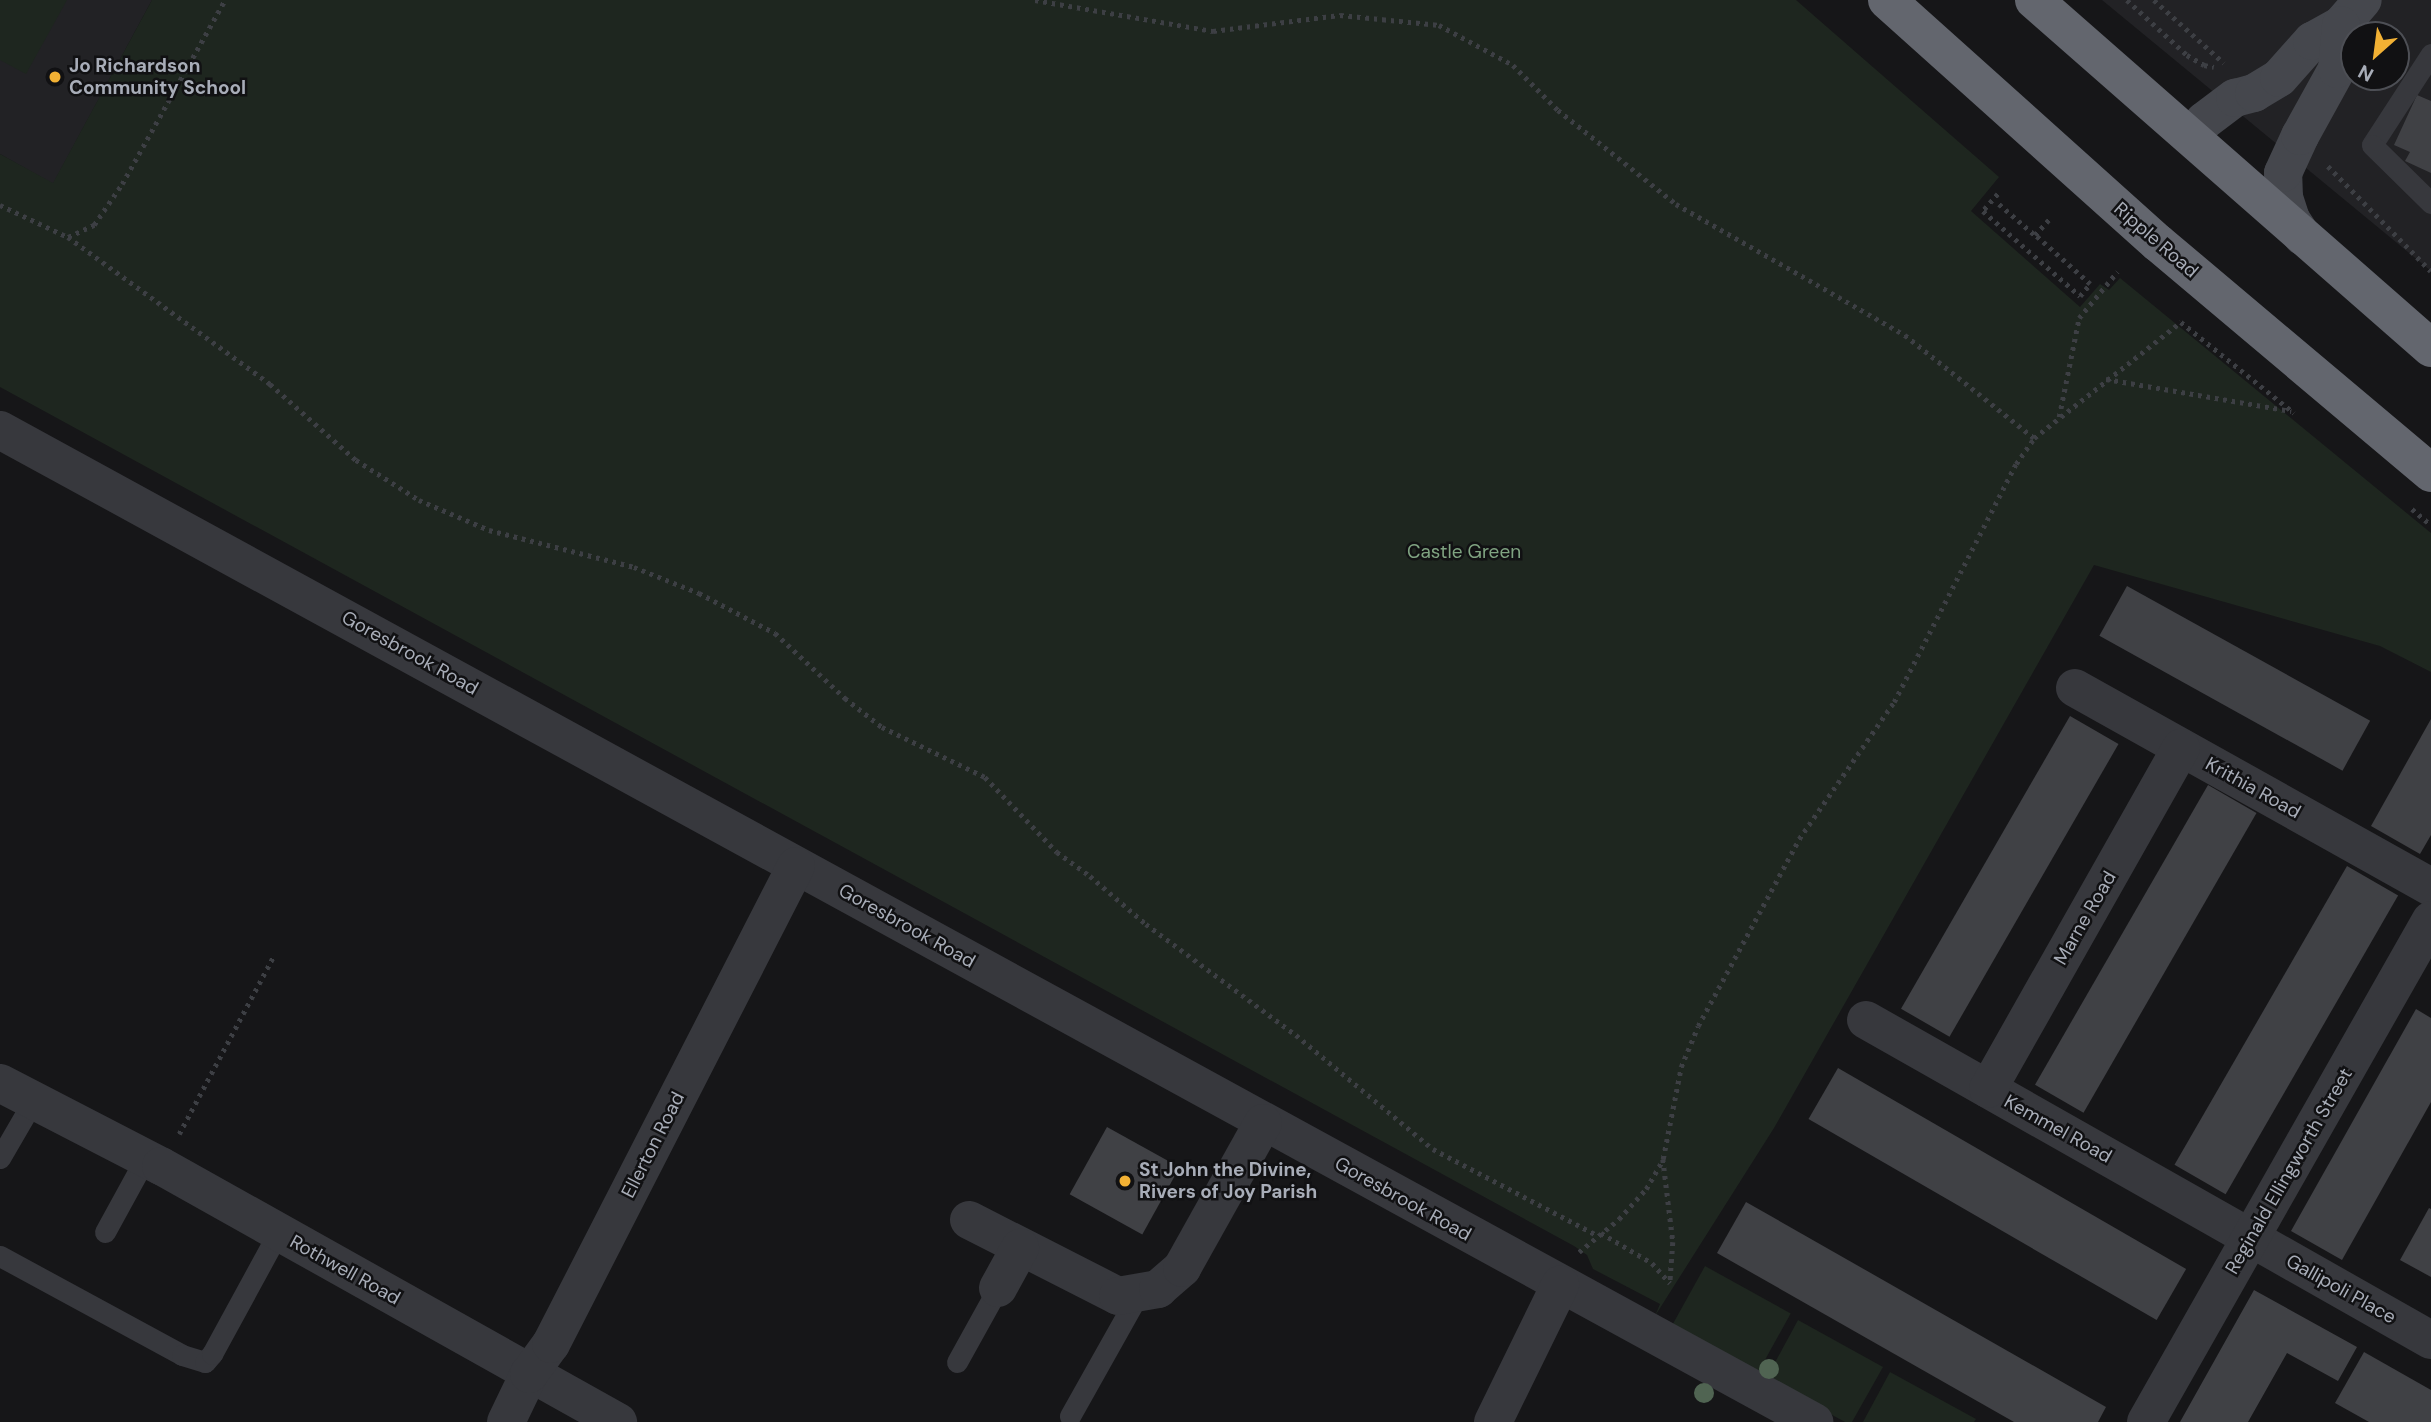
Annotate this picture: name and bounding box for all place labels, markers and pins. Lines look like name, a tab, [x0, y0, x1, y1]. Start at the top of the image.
place label: Jo Richardson Community School	[69, 55, 246, 99]
marker: Jo Richardson Community School	[47, 69, 63, 85]
place label: St John the Divine, Rivers of Joy Parish	[1139, 1159, 1317, 1203]
marker: St John the Divine, Rivers of Joy Parish	[1117, 1173, 1133, 1189]

